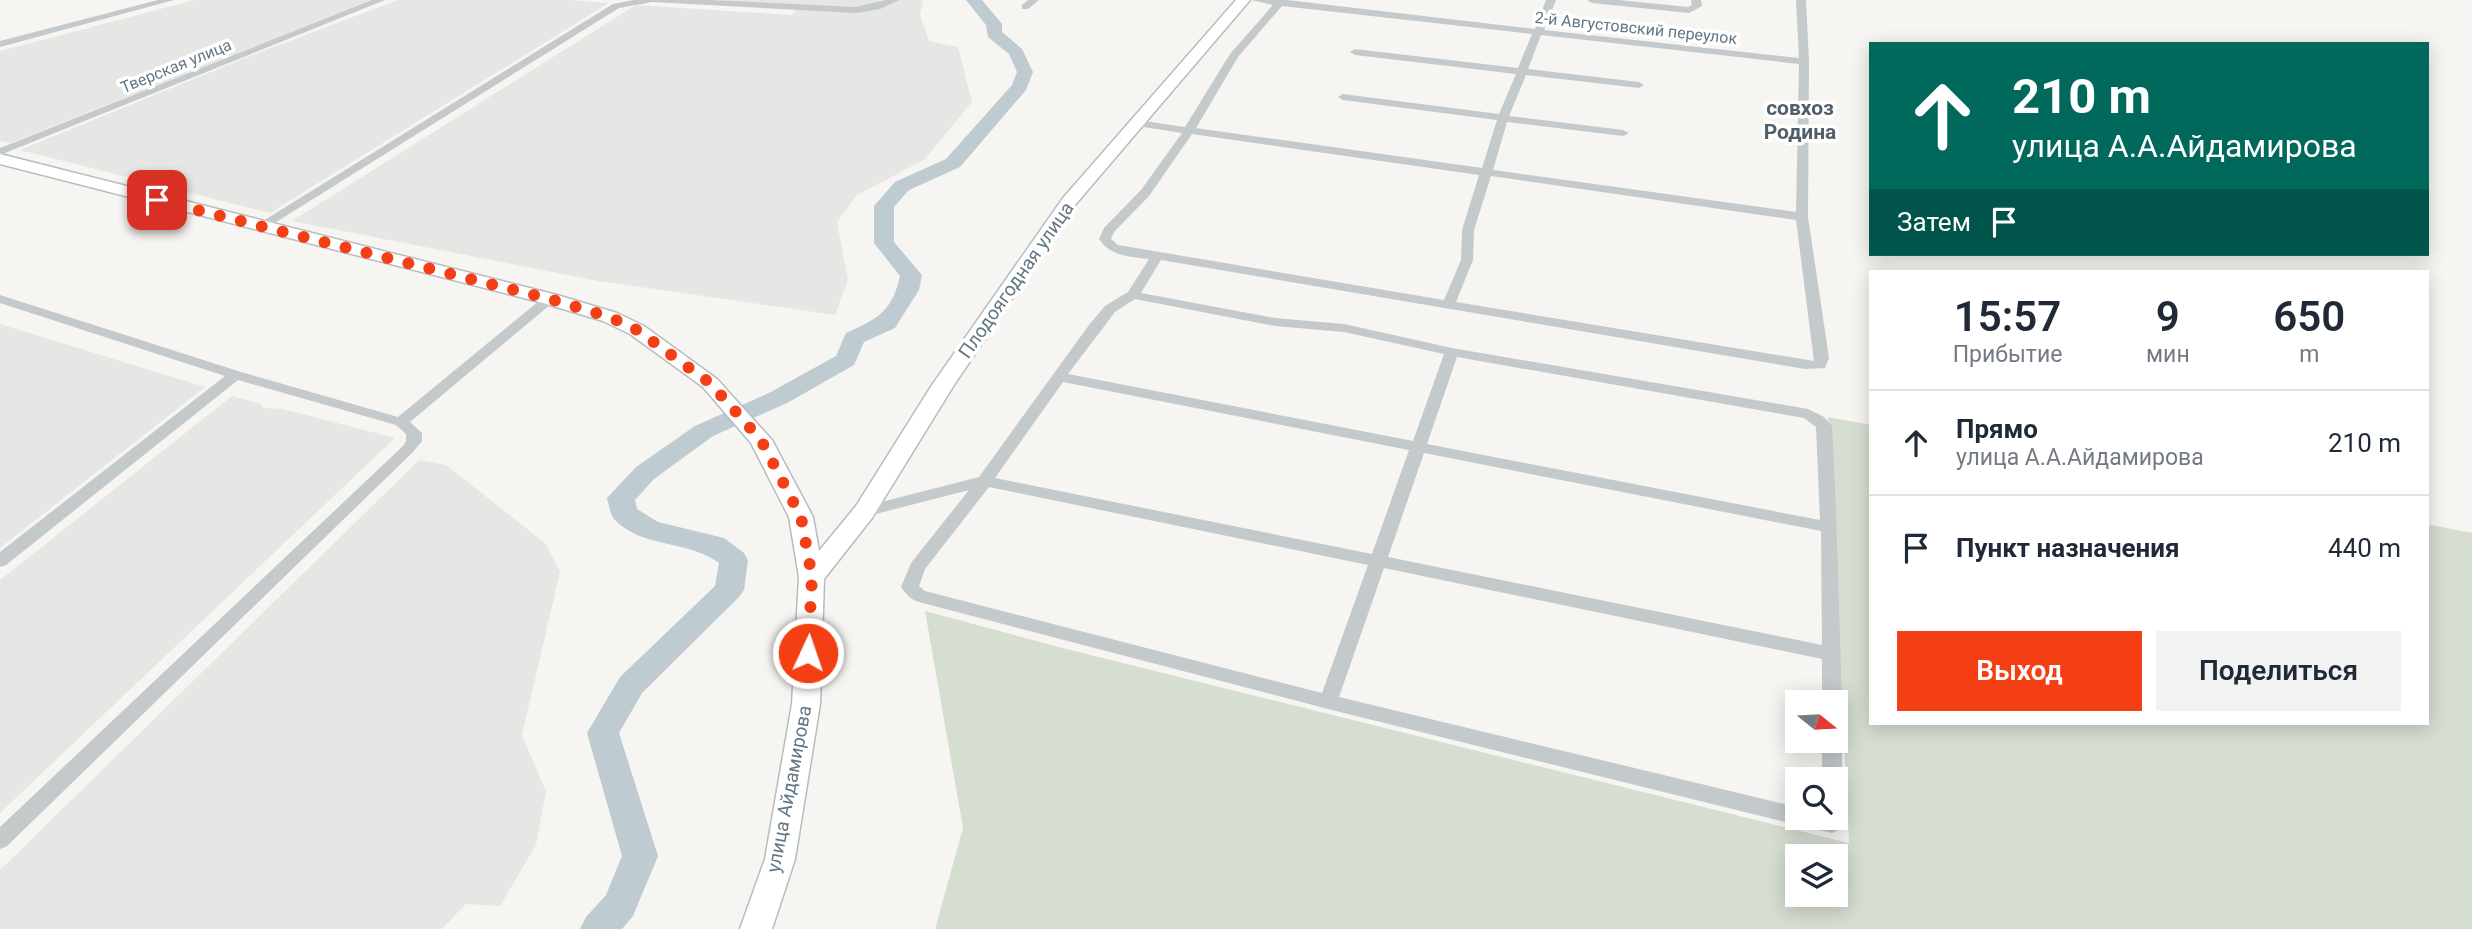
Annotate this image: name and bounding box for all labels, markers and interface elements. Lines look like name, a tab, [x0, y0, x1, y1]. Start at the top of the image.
street label: 2-й Августовский переулок	[1534, 8, 1738, 48]
street label: Тверская улица	[118, 35, 234, 97]
text: 210 m	[2012, 68, 2151, 125]
icon: ahead	[1897, 70, 1988, 161]
district label: совхоз Родина	[1764, 96, 1836, 144]
text: улица А.А.Айдамирова	[2012, 127, 2357, 165]
pin	[127, 170, 187, 230]
icon: arrive	[138, 181, 176, 219]
street label: Плодоягодная улица	[953, 197, 1079, 363]
icon: arrive	[1985, 203, 2023, 241]
text: Затем	[1897, 207, 1971, 237]
text: 15:57	[1954, 292, 2061, 341]
text: 9	[2156, 292, 2180, 341]
text: 650	[2273, 292, 2345, 341]
text: Прибытие	[1953, 341, 2062, 368]
text: мин	[2146, 341, 2190, 368]
text: m	[2299, 341, 2319, 368]
text: Прямо	[1956, 414, 2038, 444]
icon: ahead	[1897, 424, 1935, 462]
text: 210 m	[2328, 428, 2401, 458]
text: улица А.А.Айдамирова	[1956, 444, 2204, 471]
icon: arrive	[1897, 529, 1935, 567]
text: Пункт назначения	[1956, 533, 2180, 563]
text: 440 m	[2328, 533, 2401, 563]
position arrow	[771, 616, 845, 690]
button: Выход	[1897, 631, 2142, 711]
button: Поделиться	[2156, 631, 2401, 711]
north arrow	[1785, 690, 1848, 752]
map controls	[1785, 690, 1848, 907]
street label: улица Айдамирова	[762, 703, 816, 875]
button: search	[1785, 767, 1848, 830]
button: layers	[1785, 844, 1848, 907]

